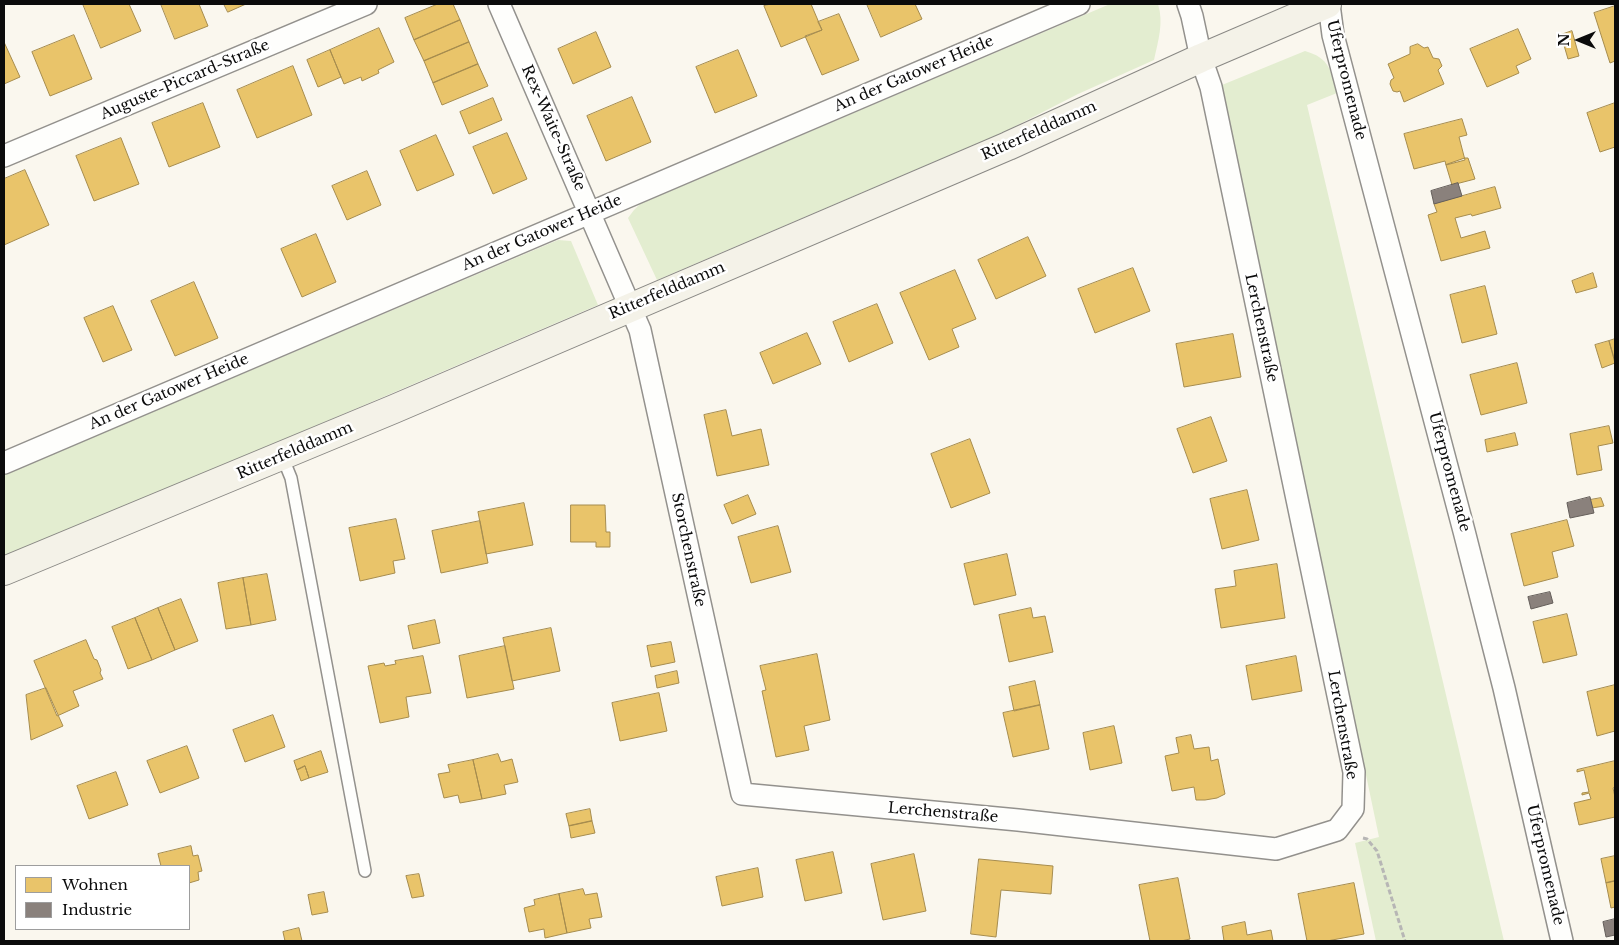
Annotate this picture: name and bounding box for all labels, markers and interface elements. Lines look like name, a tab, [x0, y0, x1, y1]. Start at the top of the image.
north arrow	[1554, 15, 1604, 65]
street label: Uferpromenade	[1322, 18, 1370, 142]
street label: An der Gatower Heide	[832, 32, 996, 116]
text: N	[1555, 33, 1573, 47]
street label: Auguste-Piccard-Straße	[98, 36, 272, 124]
street label: Rex-Waite-Straße	[517, 62, 589, 194]
street label: Ritterfelddamm	[979, 98, 1099, 164]
street label: An der Gatower Heide	[460, 191, 624, 275]
street label: Ritterfelddamm	[606, 258, 728, 324]
street label: Lerchenstraße	[1241, 272, 1281, 384]
street label: An der Gatower Heide	[87, 350, 251, 434]
street label: Uferpromenade	[1424, 410, 1474, 534]
street label: Ritterfelddamm	[234, 418, 356, 484]
street label: Storchenstraße	[667, 491, 709, 609]
street label: Lerchenstraße	[1324, 669, 1360, 781]
street label: Lerchenstraße	[887, 799, 999, 827]
street label: Uferpromenade	[1522, 803, 1568, 927]
legend	[15, 865, 190, 930]
text: Wohnen	[62, 875, 128, 894]
text: Industrie	[62, 900, 132, 919]

